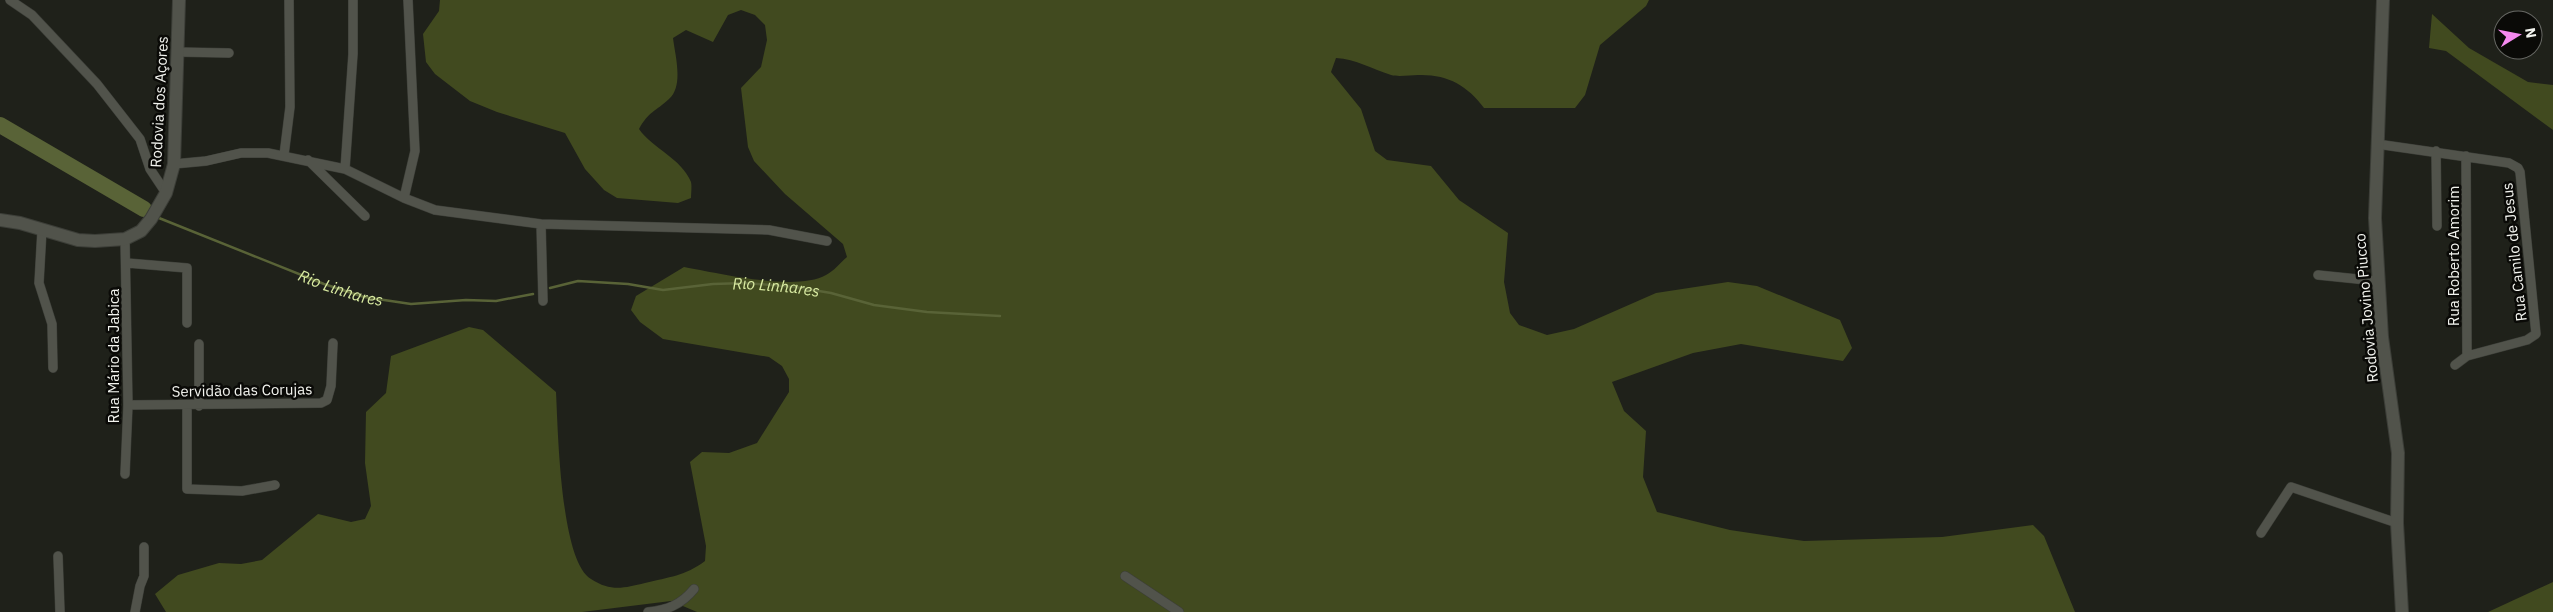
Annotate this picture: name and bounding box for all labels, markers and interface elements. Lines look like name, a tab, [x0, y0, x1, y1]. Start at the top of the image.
north arrow	[2493, 10, 2543, 60]
text: N	[2521, 26, 2541, 39]
street label: Rodovia dos Açores	[146, 36, 172, 168]
street label: Rua Camilo de Jesus	[2497, 182, 2531, 322]
street label: Rua Roberto Amorim	[2444, 186, 2463, 326]
street label: Rodovia Jovino Piucco	[2350, 233, 2382, 383]
water label: Rio Linhares	[296, 265, 384, 310]
water label: Rio Linhares	[732, 273, 821, 301]
street label: Rua Mário da Jabica	[104, 289, 123, 423]
street label: Servidão das Corujas	[171, 379, 313, 401]

